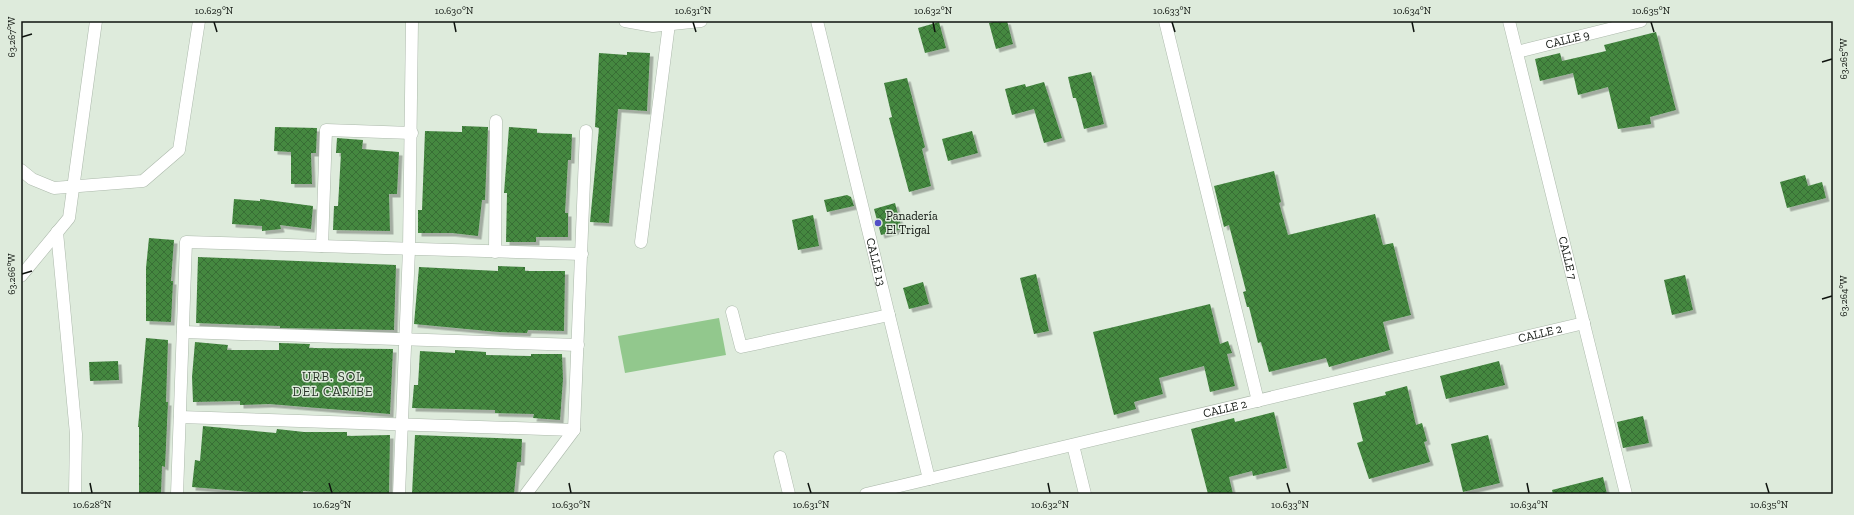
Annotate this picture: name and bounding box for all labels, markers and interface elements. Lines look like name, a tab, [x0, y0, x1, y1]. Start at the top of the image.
text: 10.629°N	[195, 5, 234, 17]
text: 10.630°N	[435, 5, 474, 17]
text: 10.631°N	[675, 5, 712, 17]
text: 10.632°N	[914, 5, 953, 17]
text: 10.633°N	[1153, 5, 1192, 17]
text: 10.634°N	[1393, 5, 1432, 17]
text: 10.635°N	[1632, 5, 1671, 17]
text: 63.267°W	[6, 16, 18, 57]
street label: CALLE 9	[1544, 27, 1591, 52]
text: 63.265°W	[1838, 38, 1850, 80]
place label: Panadería El Trigal	[886, 209, 938, 237]
marker: Panadería El Trigal	[873, 218, 883, 228]
street label: CALLE 7	[1556, 235, 1580, 281]
street label: CALLE 13	[863, 236, 889, 287]
text: 63.266°W	[6, 253, 18, 295]
text: 63.264°W	[1838, 275, 1850, 317]
street label: CALLE 2	[1517, 321, 1563, 345]
district label: URB. SOL DEL CARIBE	[293, 369, 373, 399]
street label: CALLE 2	[1202, 397, 1248, 420]
text: 10.628°N	[73, 499, 112, 511]
text: 10.629°N	[313, 499, 352, 511]
text: 10.630°N	[552, 499, 591, 511]
text: 10.631°N	[793, 499, 830, 511]
text: 10.632°N	[1031, 499, 1070, 511]
text: 10.633°N	[1271, 499, 1310, 511]
text: 10.634°N	[1510, 499, 1549, 511]
text: 10.635°N	[1750, 499, 1789, 511]

